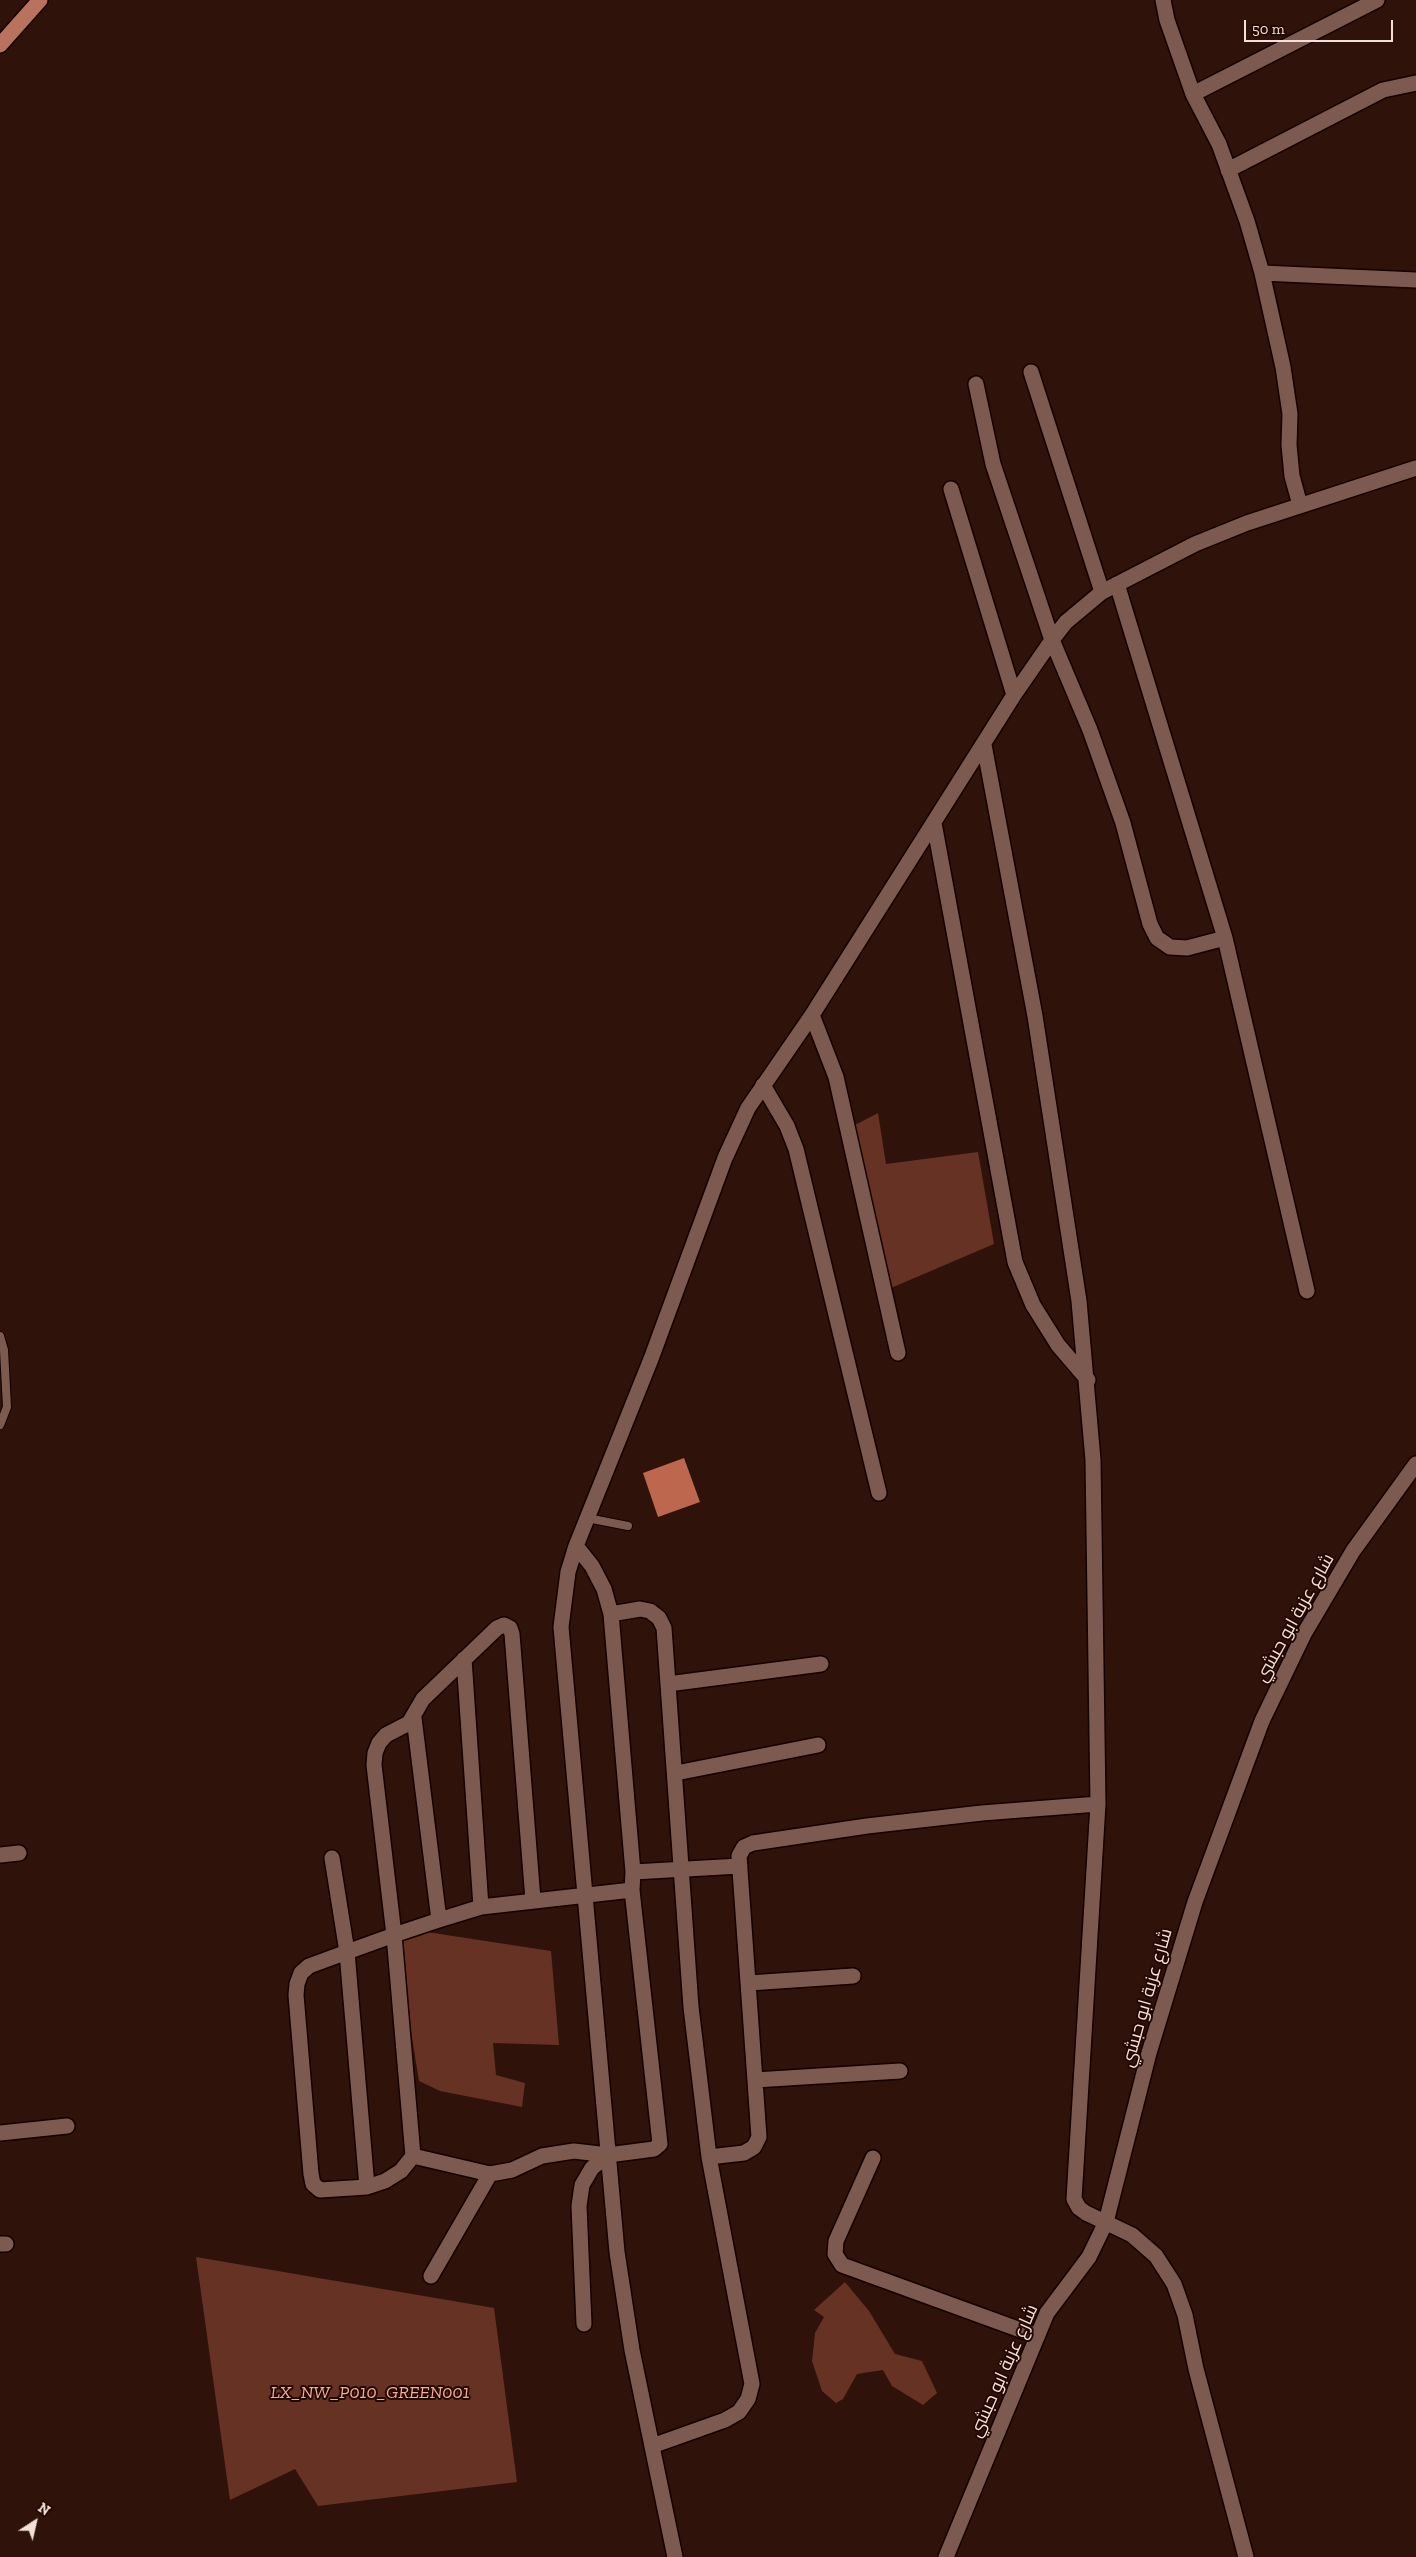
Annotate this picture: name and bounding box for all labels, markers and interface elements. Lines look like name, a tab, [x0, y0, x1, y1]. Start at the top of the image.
scale bar	[1246, 10, 1395, 42]
text: 50 m	[1252, 20, 1285, 38]
street label: شارع عزبة ابو حبشي	[1251, 1550, 1339, 1686]
street label: شارع عزبة ابو حبشي	[1117, 1926, 1177, 2070]
street label: شارع عزبة ابو حبشي	[965, 2301, 1043, 2441]
park label: LX_NW_P010_GREEN001	[271, 2382, 469, 2404]
north arrow	[10, 2497, 60, 2547]
text: N	[35, 2499, 53, 2519]

